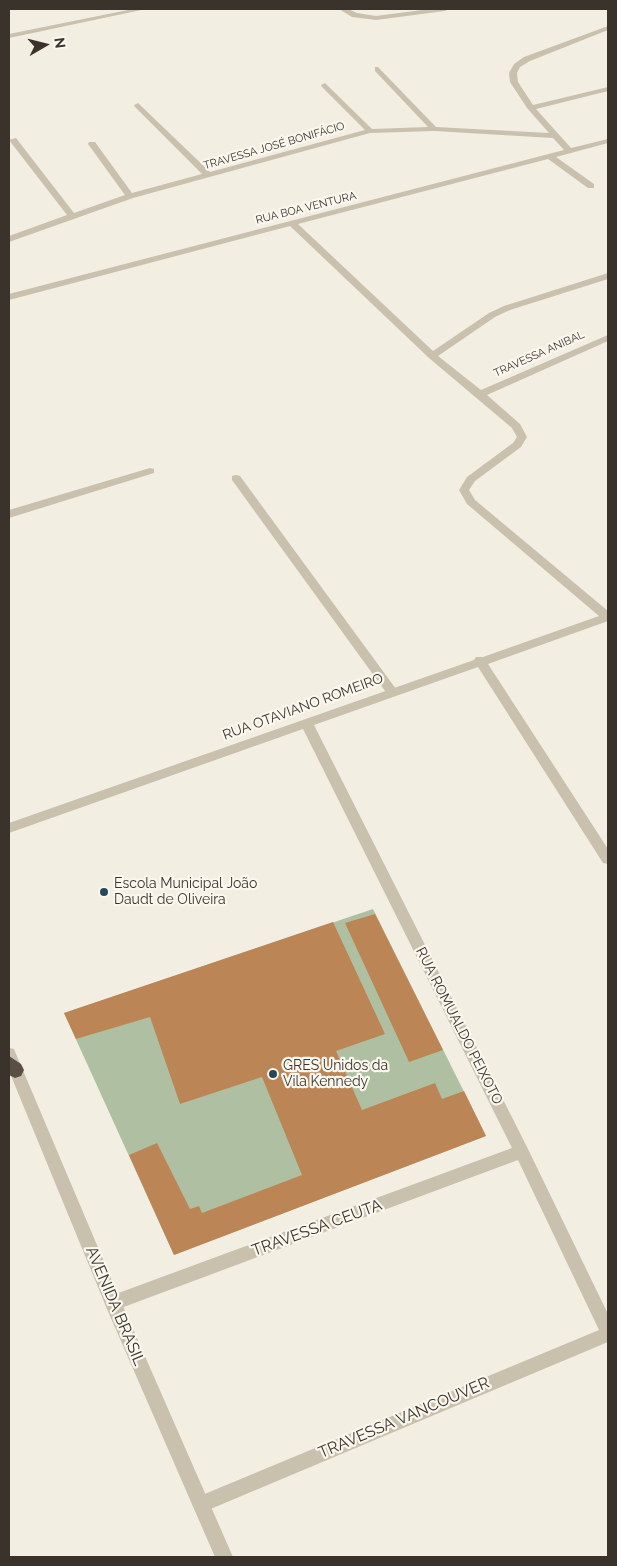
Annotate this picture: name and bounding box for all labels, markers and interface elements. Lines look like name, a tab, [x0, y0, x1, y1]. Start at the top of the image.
north arrow	[20, 20, 70, 70]
text: N	[51, 37, 69, 49]
street label: TRAVESSA JOSÉ BONIFÁCIO	[202, 120, 346, 172]
street label: RUA BOA VENTURA	[254, 189, 358, 227]
street label: TRAVESSA ANIBAL	[492, 328, 586, 380]
street label: RUA OTAVIANO ROMEIRO	[220, 670, 386, 744]
place label: Escola Municipal João Daudt de Oliveira	[114, 876, 257, 909]
marker: Escola Municipal João Daudt de Oliveira	[98, 886, 110, 898]
street label: RUA ROMUALDO PEIXOTO	[412, 945, 506, 1107]
place label: GRES Unidos da Vila Kennedy	[283, 1058, 388, 1090]
marker: GRES Unidos da Vila Kennedy	[267, 1068, 279, 1080]
street label: TRAVESSA CEUTA	[249, 1196, 385, 1260]
street label: AVENIDA BRASIL	[81, 1244, 149, 1368]
street label: TRAVESSA VANCOUVER	[316, 1373, 492, 1463]

